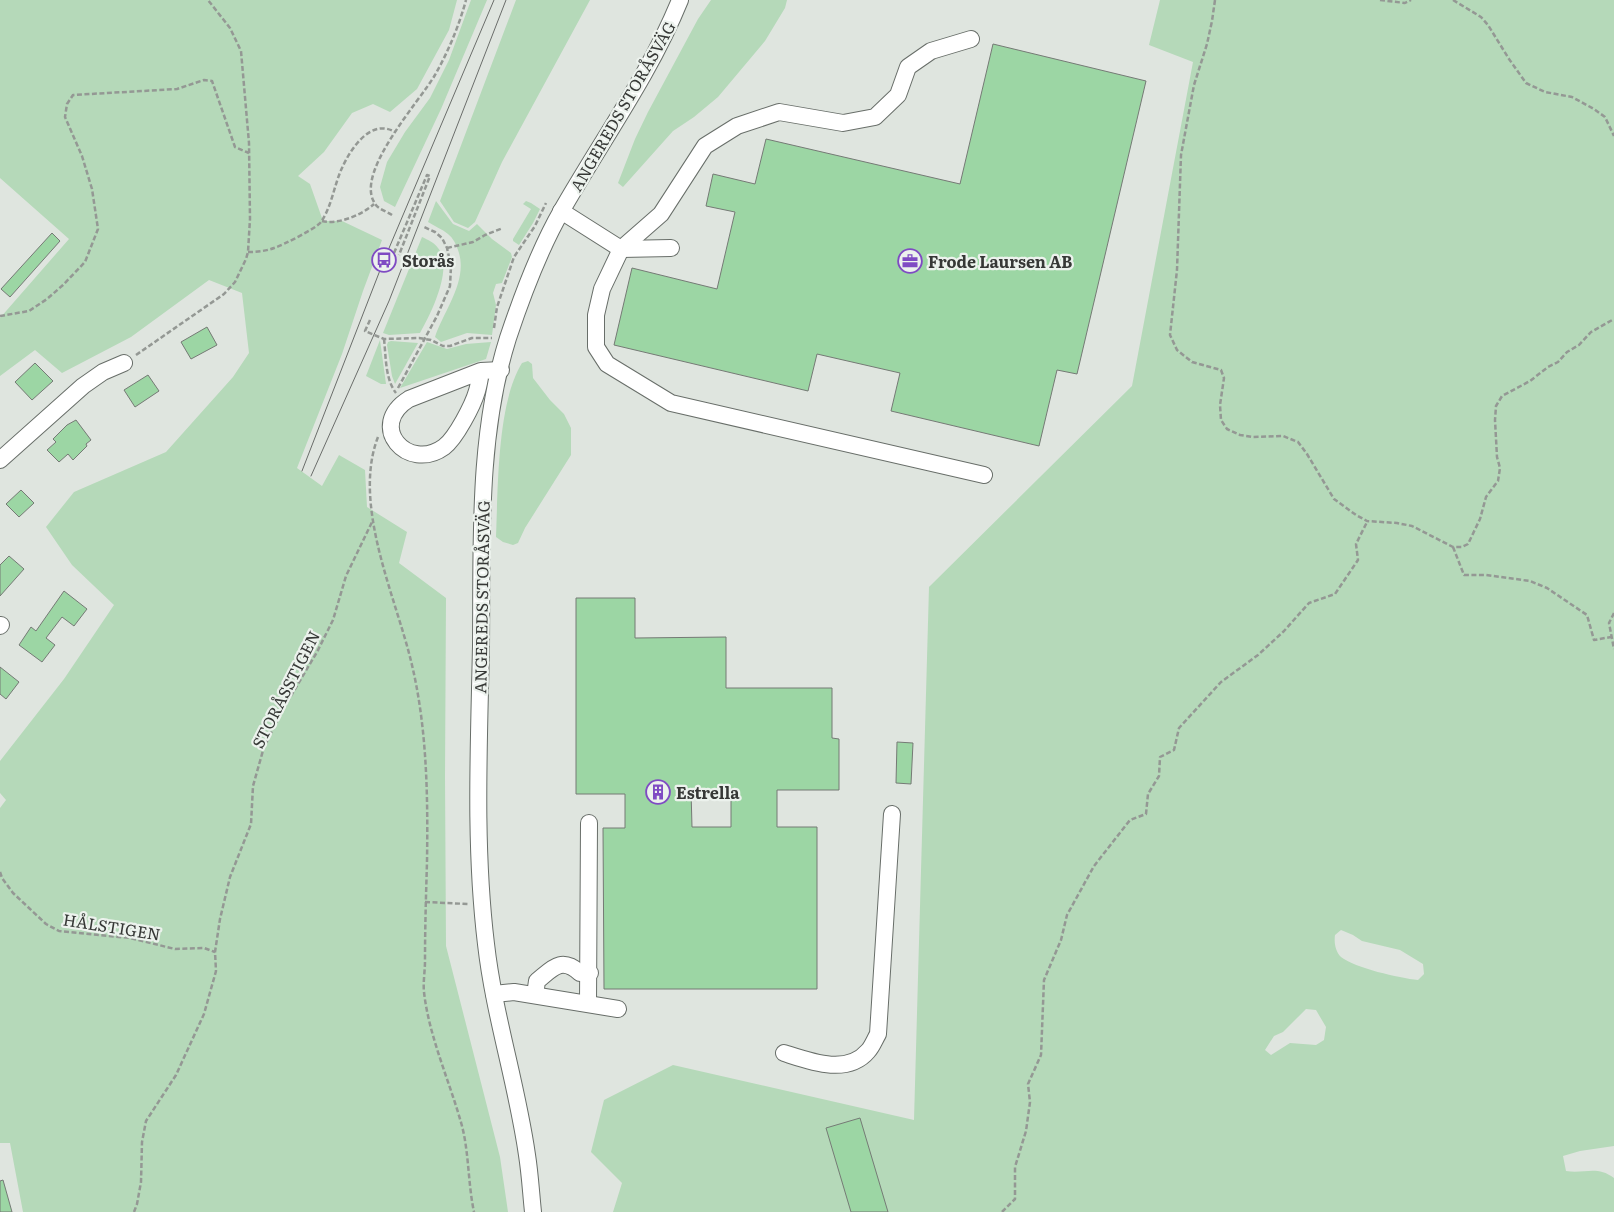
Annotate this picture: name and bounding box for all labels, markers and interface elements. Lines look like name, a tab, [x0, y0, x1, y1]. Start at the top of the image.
street label: ANGEREDS STORÅSVÄG	[563, 16, 681, 196]
bus stop icon: Storås	[371, 247, 397, 273]
place label: Storås	[402, 248, 454, 272]
office icon: Frode Laursen AB	[897, 248, 923, 274]
place label: Frode Laursen AB	[928, 249, 1072, 273]
street label: ANGEREDS STORÅSVÄG	[467, 500, 495, 694]
street label: STORÅSSTIGEN	[245, 626, 325, 752]
building icon: Estrella	[645, 779, 671, 805]
place label: Estrella	[676, 780, 740, 804]
street label: HÅLSTIGEN	[62, 906, 162, 946]

